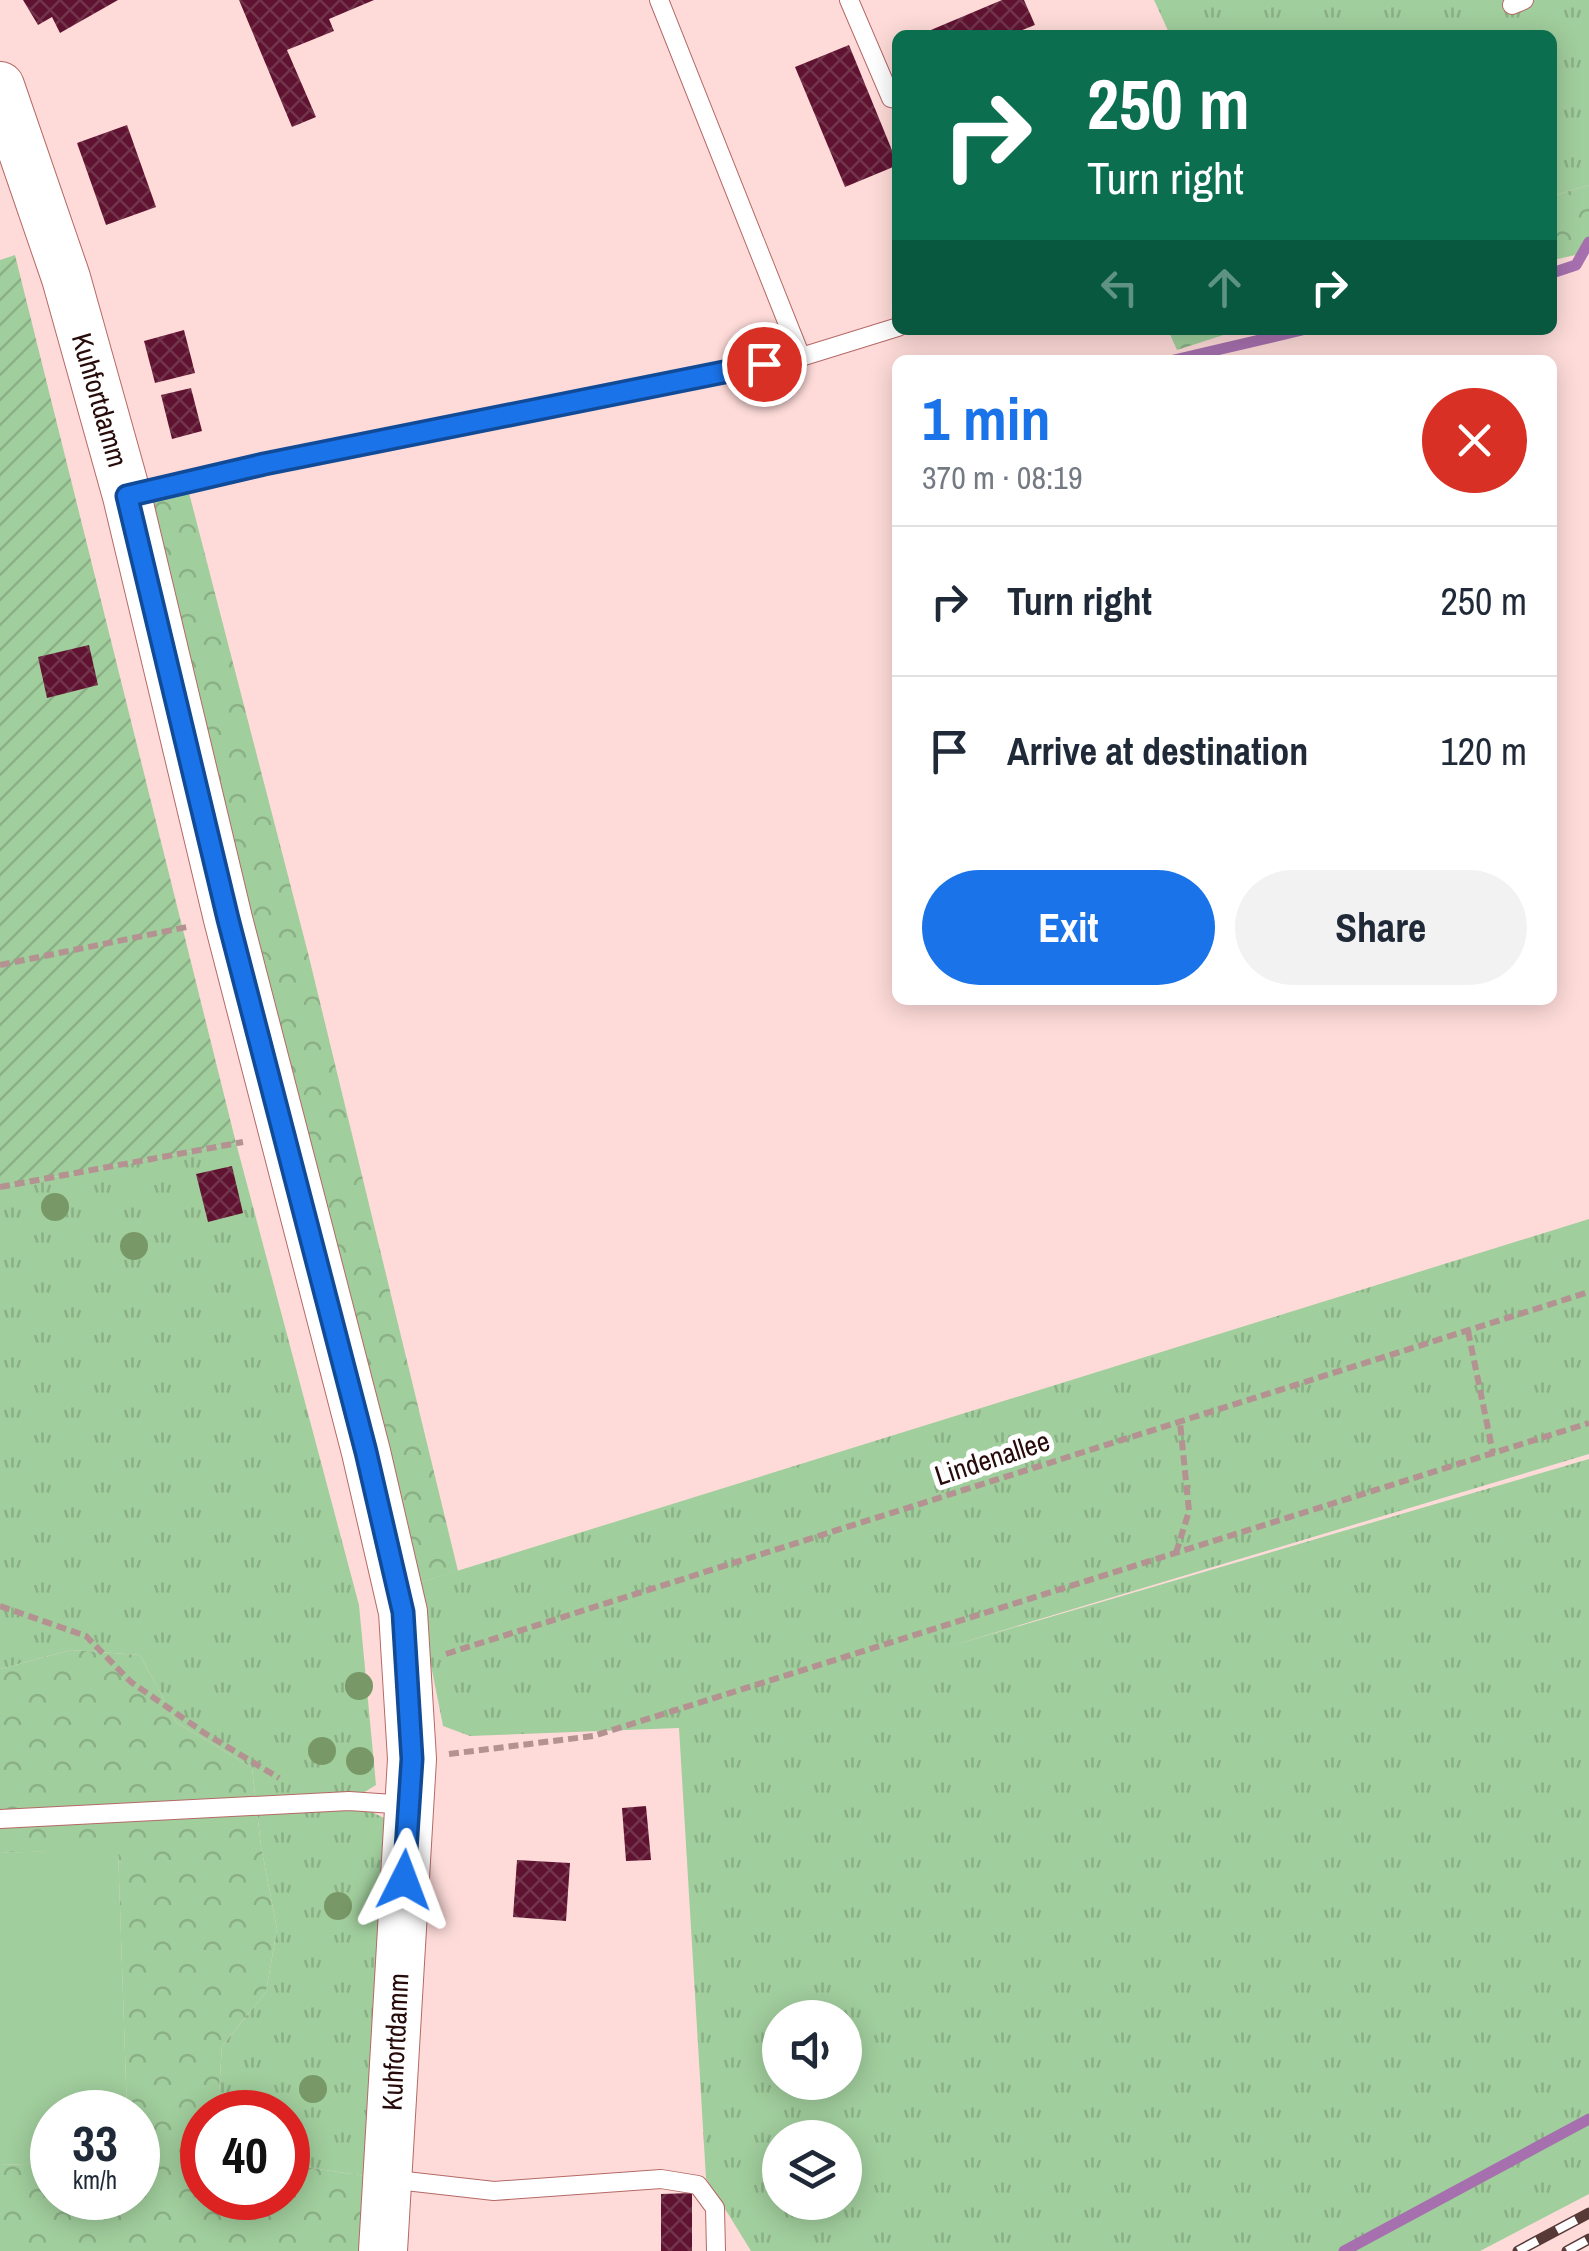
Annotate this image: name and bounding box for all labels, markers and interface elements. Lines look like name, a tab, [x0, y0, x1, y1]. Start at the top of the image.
text: 250 m	[1087, 57, 1250, 151]
icon: right	[922, 70, 1052, 200]
text: Turn right	[1087, 147, 1244, 208]
icon: left	[1092, 260, 1147, 315]
icon: ahead	[1197, 260, 1252, 315]
icon: right	[1302, 260, 1357, 315]
pin	[722, 322, 807, 407]
street label: Kuhfortdamm	[63, 329, 137, 471]
icon: arrive	[737, 337, 792, 392]
text: 1 min	[922, 378, 1051, 459]
button: close	[1422, 388, 1527, 493]
text: 370 m · 08:19	[922, 456, 1082, 499]
icon: right	[922, 574, 977, 629]
text: Turn right	[1007, 576, 1152, 627]
text: 250 m	[1440, 576, 1527, 627]
icon: arrive	[922, 724, 977, 779]
text: Arrive at destination	[1007, 726, 1308, 777]
text: 120 m	[1440, 726, 1527, 777]
button: Exit	[922, 870, 1215, 985]
button: Share	[1235, 870, 1527, 985]
street label: Lindenallee	[930, 1422, 1054, 1494]
position arrow	[352, 1828, 456, 1932]
street label: Kuhfortdamm	[372, 1972, 418, 2112]
map controls	[762, 2000, 862, 2220]
button: sound	[762, 2000, 862, 2100]
speed limit sign: 40	[180, 2090, 310, 2220]
text: 33	[72, 2109, 118, 2177]
button: layers	[762, 2120, 862, 2220]
text: km/h	[73, 2163, 117, 2197]

